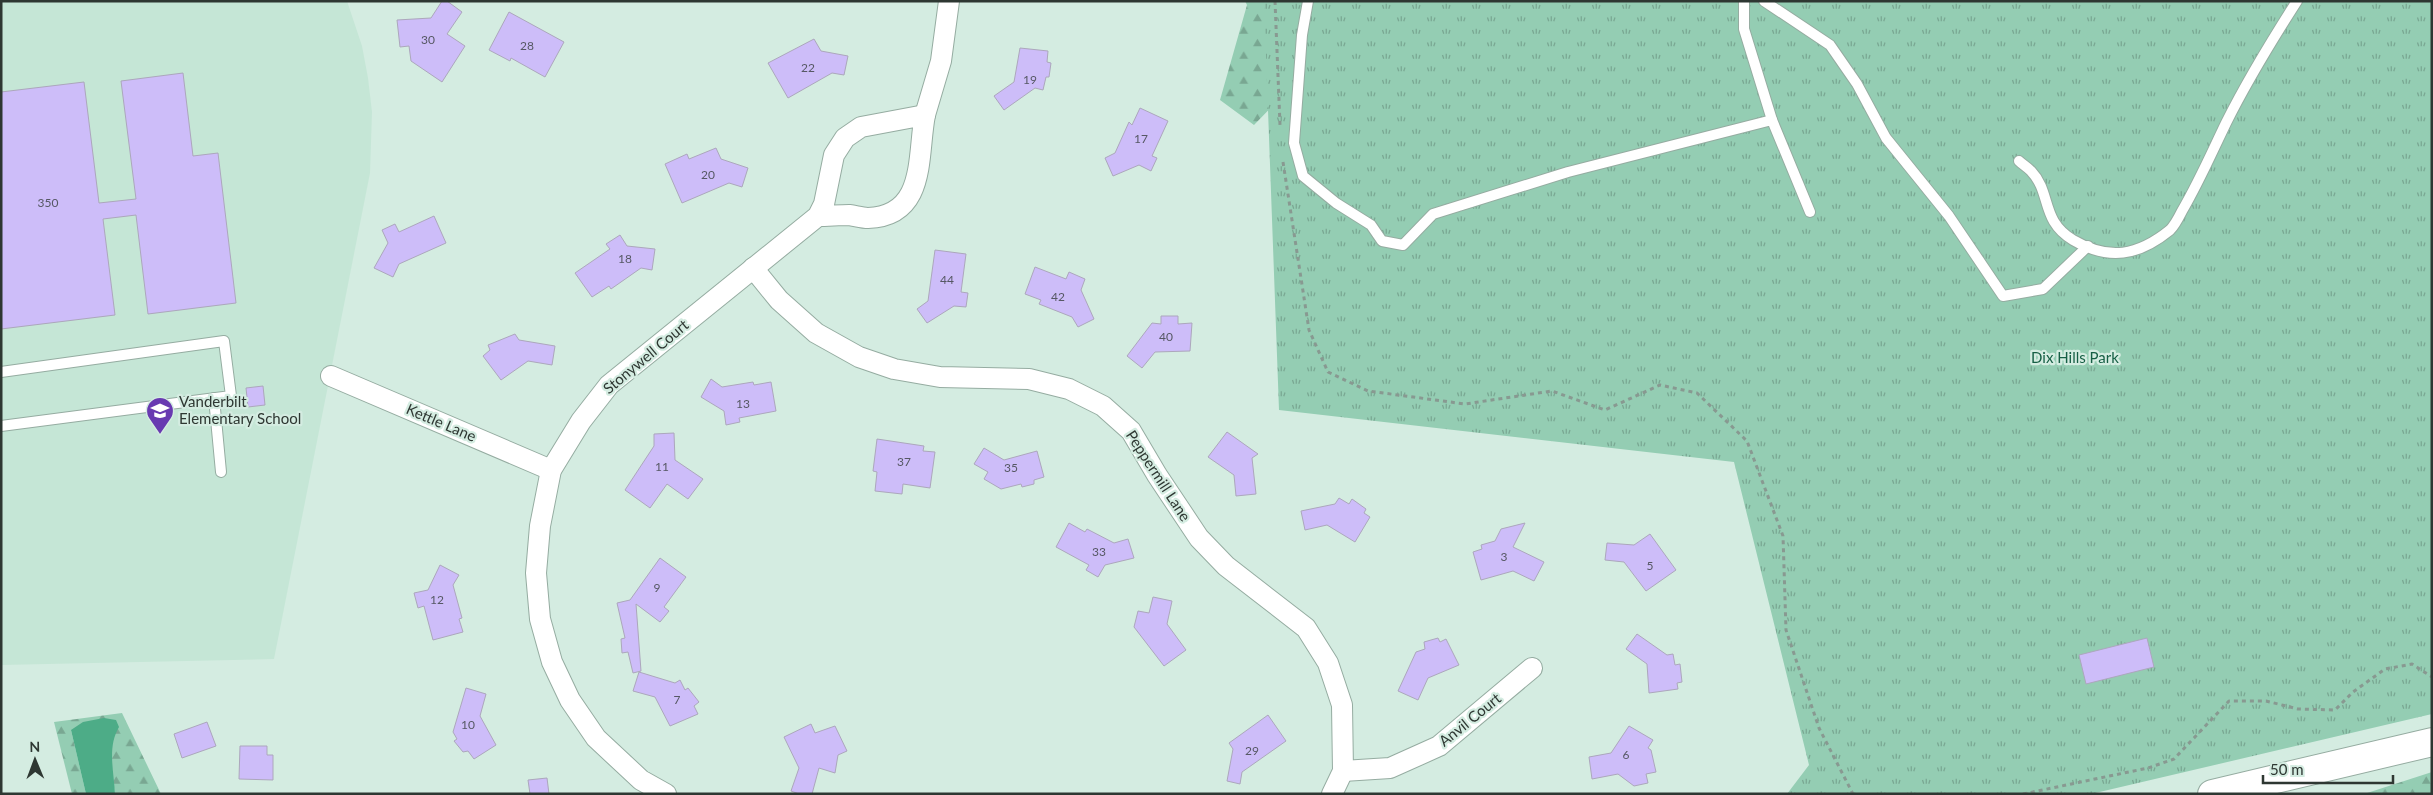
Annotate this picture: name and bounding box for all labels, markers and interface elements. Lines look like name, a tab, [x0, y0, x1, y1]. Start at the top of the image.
house number: 30	[421, 32, 435, 47]
house number: 28	[520, 38, 534, 53]
house number: 22	[801, 60, 815, 75]
house number: 19	[1023, 72, 1037, 87]
house number: 17	[1134, 131, 1148, 146]
house number: 20	[701, 167, 715, 182]
house number: 350	[38, 195, 58, 210]
house number: 18	[618, 251, 632, 266]
house number: 44	[940, 272, 954, 287]
house number: 42	[1051, 289, 1065, 304]
street label: Stonywell Court	[599, 315, 692, 397]
house number: 40	[1159, 329, 1173, 344]
park label: Dix Hills Park	[2031, 348, 2119, 366]
place label: Vanderbilt Elementary School	[179, 392, 301, 427]
school or university icon: Vanderbilt Elementary School	[145, 396, 175, 435]
house number: 13	[736, 396, 750, 411]
street label: Kettle Lane	[404, 399, 479, 445]
street label: Peppermill Lane	[1123, 427, 1195, 524]
house number: 37	[897, 454, 911, 469]
house number: 11	[655, 459, 669, 474]
house number: 35	[1004, 460, 1018, 475]
house number: 33	[1092, 544, 1106, 559]
house number: 3	[1501, 549, 1508, 564]
house number: 5	[1647, 558, 1654, 573]
house number: 9	[654, 580, 661, 595]
house number: 12	[430, 592, 444, 607]
street label: Anvil Court	[1435, 688, 1505, 750]
house number: 7	[674, 692, 681, 707]
house number: 10	[461, 717, 475, 732]
north arrow	[10, 735, 60, 785]
text: N	[29, 738, 40, 755]
house number: 29	[1245, 743, 1259, 758]
house number: 6	[1623, 747, 1630, 762]
scale bar	[2263, 752, 2393, 784]
text: 50 m	[2270, 760, 2304, 778]

